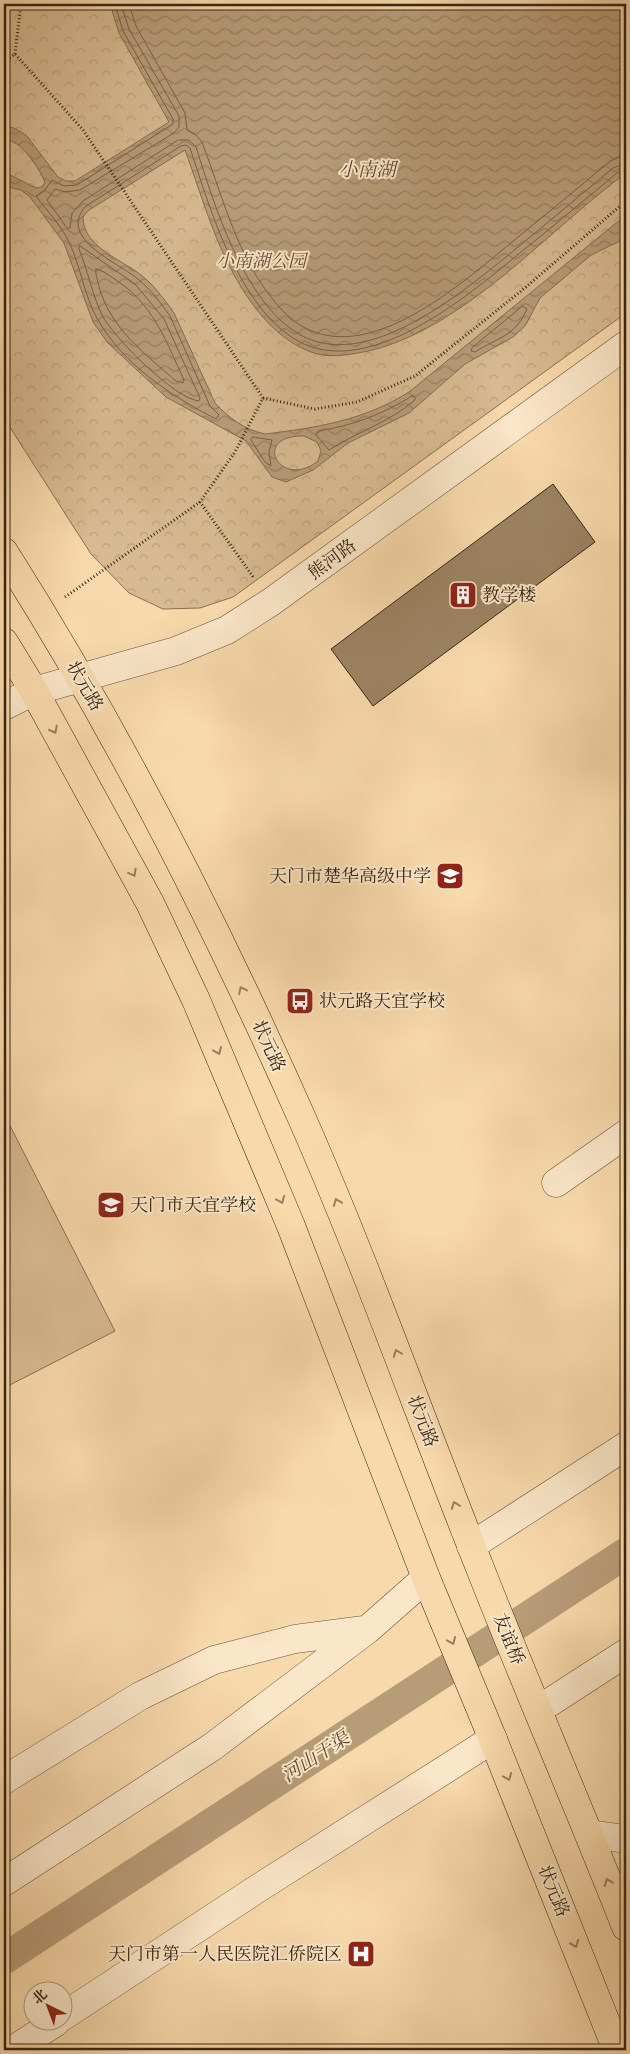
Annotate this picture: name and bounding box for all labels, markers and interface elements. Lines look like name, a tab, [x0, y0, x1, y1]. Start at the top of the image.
water label: 小南湖	[338, 158, 398, 182]
park label: 小南湖公园	[216, 250, 309, 273]
street label: 熊河路	[304, 534, 361, 585]
building icon: 教学楼	[448, 580, 478, 610]
place label: 教学楼	[482, 584, 536, 607]
street label: 状元路	[61, 657, 108, 715]
one-way arrow	[48, 725, 58, 734]
school or university icon: 天门市楚华高级中学	[435, 861, 465, 891]
place label: 天门市楚华高级中学	[269, 865, 431, 888]
one-way arrow	[126, 867, 136, 876]
one-way arrow	[238, 986, 249, 995]
bus stop icon: 状元路天宜学校	[285, 986, 315, 1016]
place label: 状元路天宜学校	[319, 990, 445, 1013]
street label: 状元路	[247, 1017, 290, 1076]
one-way arrow	[211, 1046, 222, 1055]
school or university icon: 天门市天宜学校	[96, 1190, 126, 1220]
place label: 天门市天宜学校	[130, 1194, 256, 1217]
one-way arrow	[275, 1196, 285, 1204]
one-way arrow	[332, 1198, 343, 1207]
one-way arrow	[393, 1349, 403, 1358]
street label: 状元路	[402, 1392, 443, 1451]
one-way arrow	[451, 1501, 461, 1510]
street label: 友谊桥	[488, 1610, 529, 1669]
one-way arrow	[447, 1636, 457, 1644]
water label: 河山干渠	[277, 1724, 356, 1788]
one-way arrow	[502, 1772, 512, 1781]
street label: 状元路	[533, 1862, 574, 1921]
one-way arrow	[604, 1878, 614, 1886]
hospital icon: 天门市第一人民医院汇侨院区	[346, 1939, 376, 1969]
one-way arrow	[569, 1939, 579, 1948]
place label: 天门市第一人民医院汇侨院区	[108, 1943, 342, 1966]
north arrow	[22, 1982, 72, 2032]
text: 北	[29, 1986, 51, 2008]

